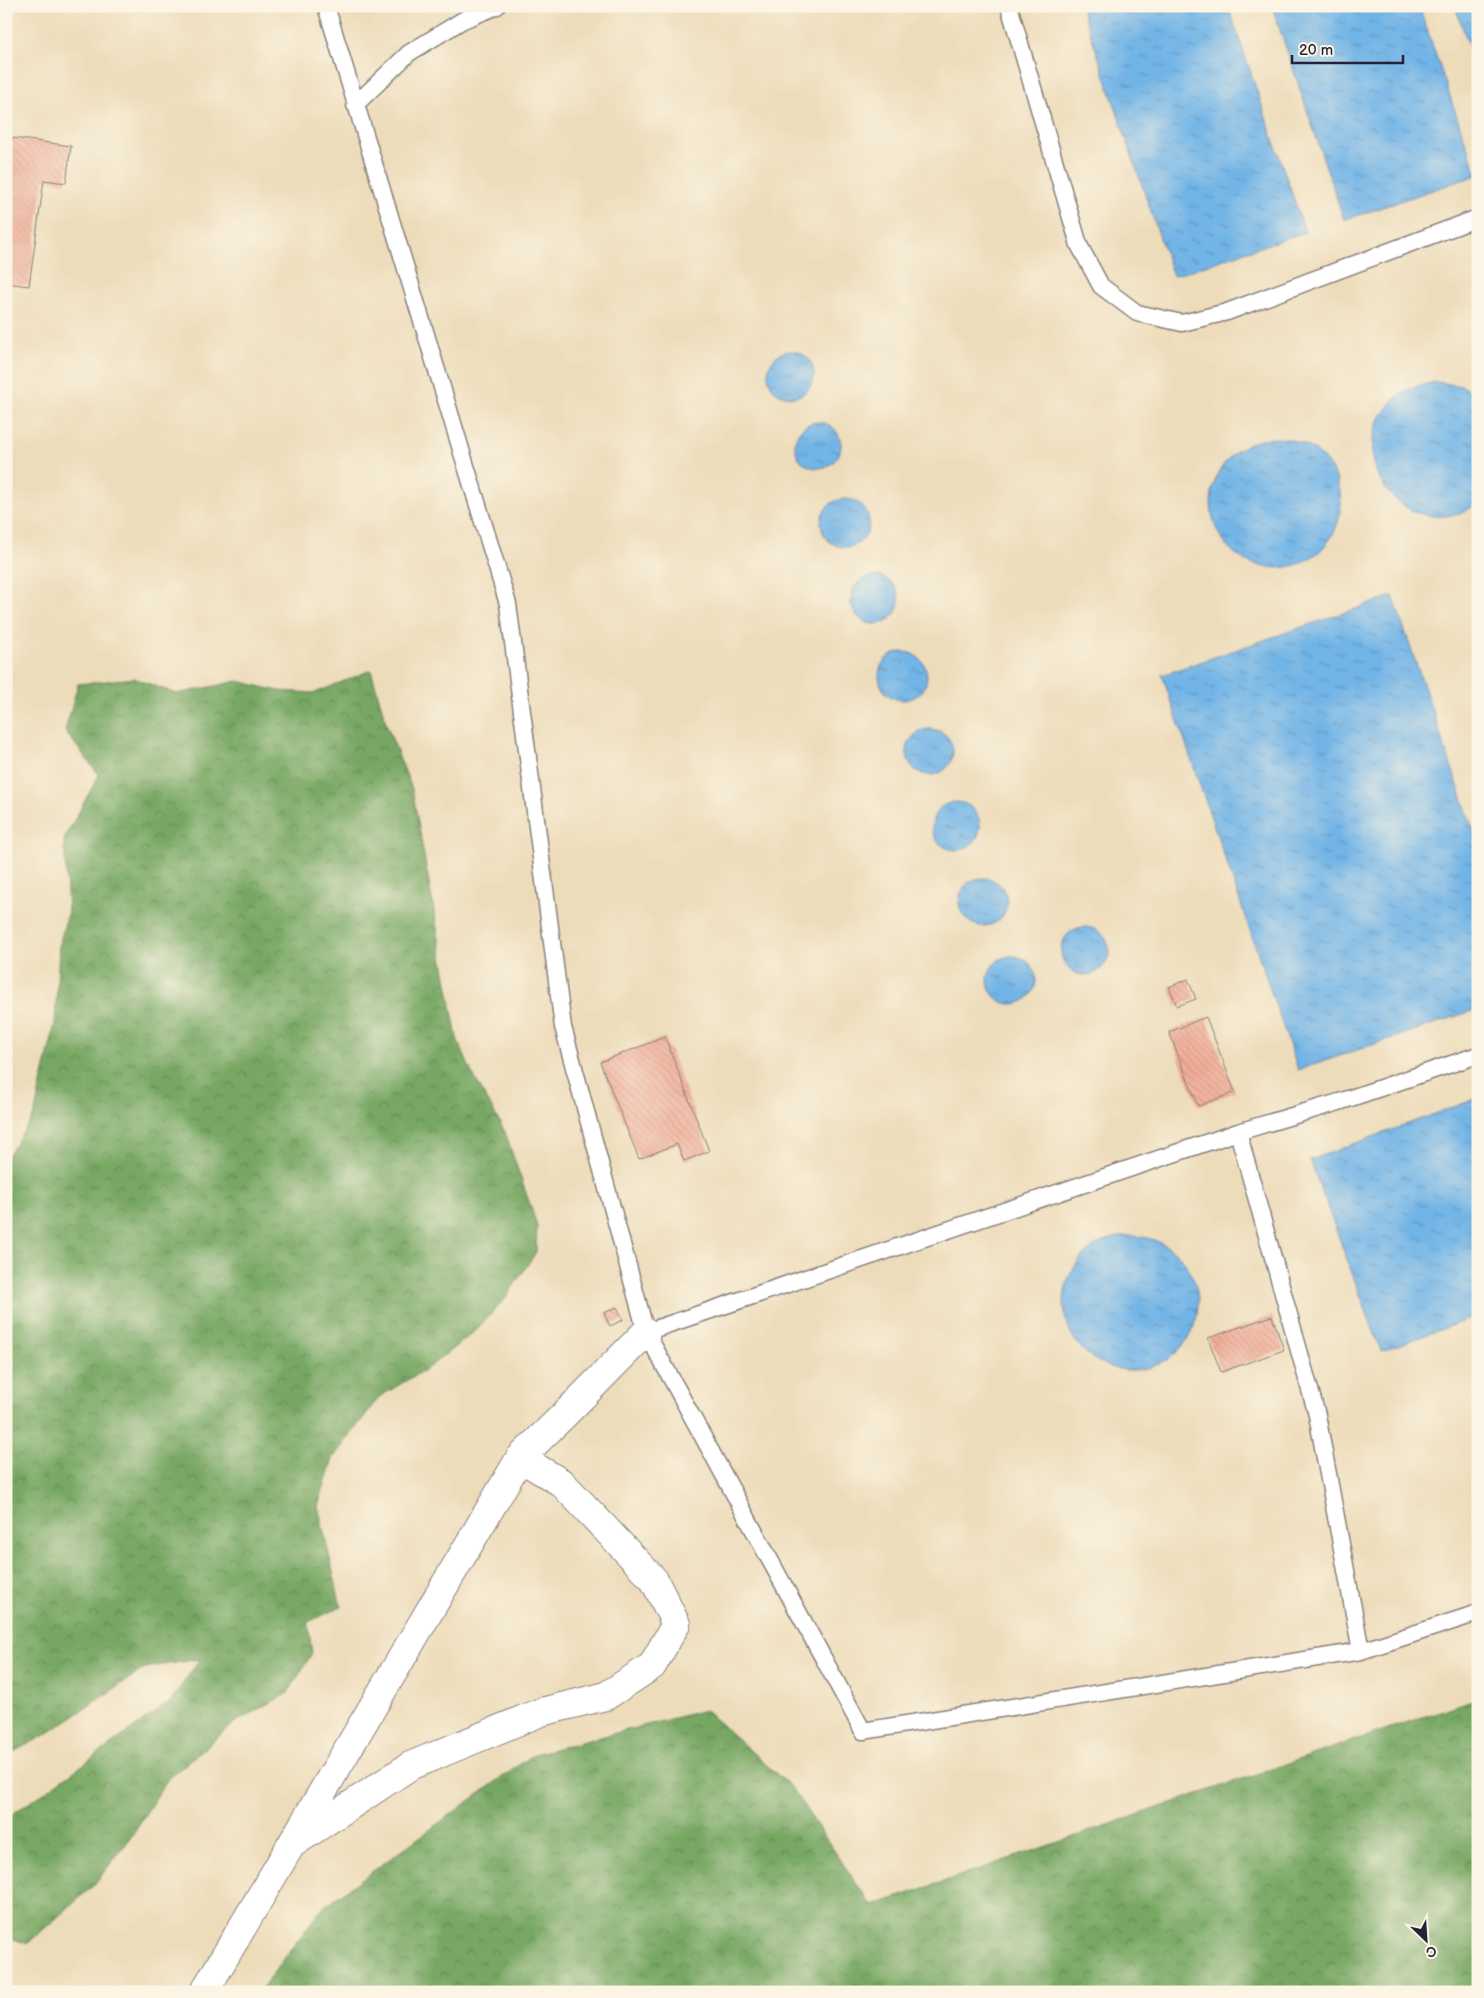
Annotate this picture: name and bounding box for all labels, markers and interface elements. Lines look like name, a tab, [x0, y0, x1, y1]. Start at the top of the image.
scale bar	[1292, 32, 1403, 64]
text: 20 m	[1299, 41, 1333, 60]
north arrow	[1402, 1916, 1452, 1966]
text: С	[1423, 1942, 1439, 1961]

